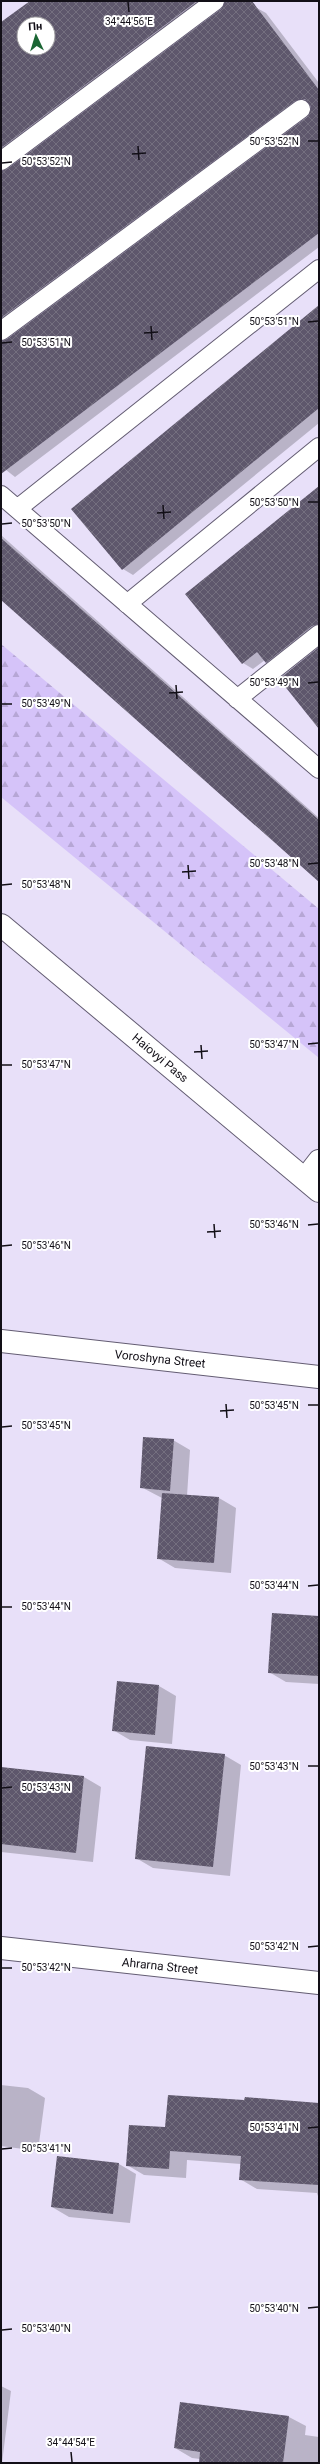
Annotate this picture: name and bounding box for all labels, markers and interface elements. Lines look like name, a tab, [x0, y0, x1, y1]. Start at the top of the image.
north arrow	[16, 16, 56, 56]
text: 34°44'56"E	[105, 16, 153, 27]
text: Пн	[28, 20, 43, 33]
text: 50°53'52"N	[249, 136, 299, 147]
text: 50°53'52"N	[21, 156, 71, 167]
text: 50°53'51"N	[249, 316, 299, 327]
text: 50°53'51"N	[21, 337, 71, 348]
text: 50°53'50"N	[249, 497, 299, 508]
text: 50°53'50"N	[21, 518, 71, 529]
text: 50°53'49"N	[249, 677, 299, 688]
text: 50°53'49"N	[21, 698, 71, 709]
text: 50°53'48"N	[249, 858, 299, 869]
text: 50°53'48"N	[21, 879, 71, 890]
street label: Haiovyi Pass	[129, 1031, 191, 1085]
text: 50°53'47"N	[249, 1039, 299, 1050]
text: 50°53'47"N	[21, 1059, 71, 1070]
text: 50°53'46"N	[249, 1219, 299, 1230]
text: 50°53'46"N	[21, 1240, 71, 1251]
street label: Voroshyna Street	[114, 1347, 206, 1371]
text: 50°53'45"N	[249, 1400, 299, 1411]
text: 50°53'45"N	[21, 1420, 71, 1431]
text: 50°53'44"N	[249, 1580, 299, 1591]
text: 50°53'44"N	[21, 1601, 71, 1612]
text: 50°53'43"N	[249, 1761, 299, 1772]
text: 50°53'43"N	[21, 1782, 71, 1793]
text: 50°53'42"N	[249, 1941, 299, 1952]
street label: Ahrarna Street	[121, 1955, 199, 1977]
text: 50°53'42"N	[21, 1962, 71, 1973]
text: 50°53'41"N	[249, 2122, 299, 2133]
text: 50°53'41"N	[21, 2143, 71, 2154]
text: 50°53'40"N	[249, 2303, 299, 2314]
text: 50°53'40"N	[21, 2323, 71, 2334]
text: 34°44'54"E	[47, 2437, 95, 2448]

